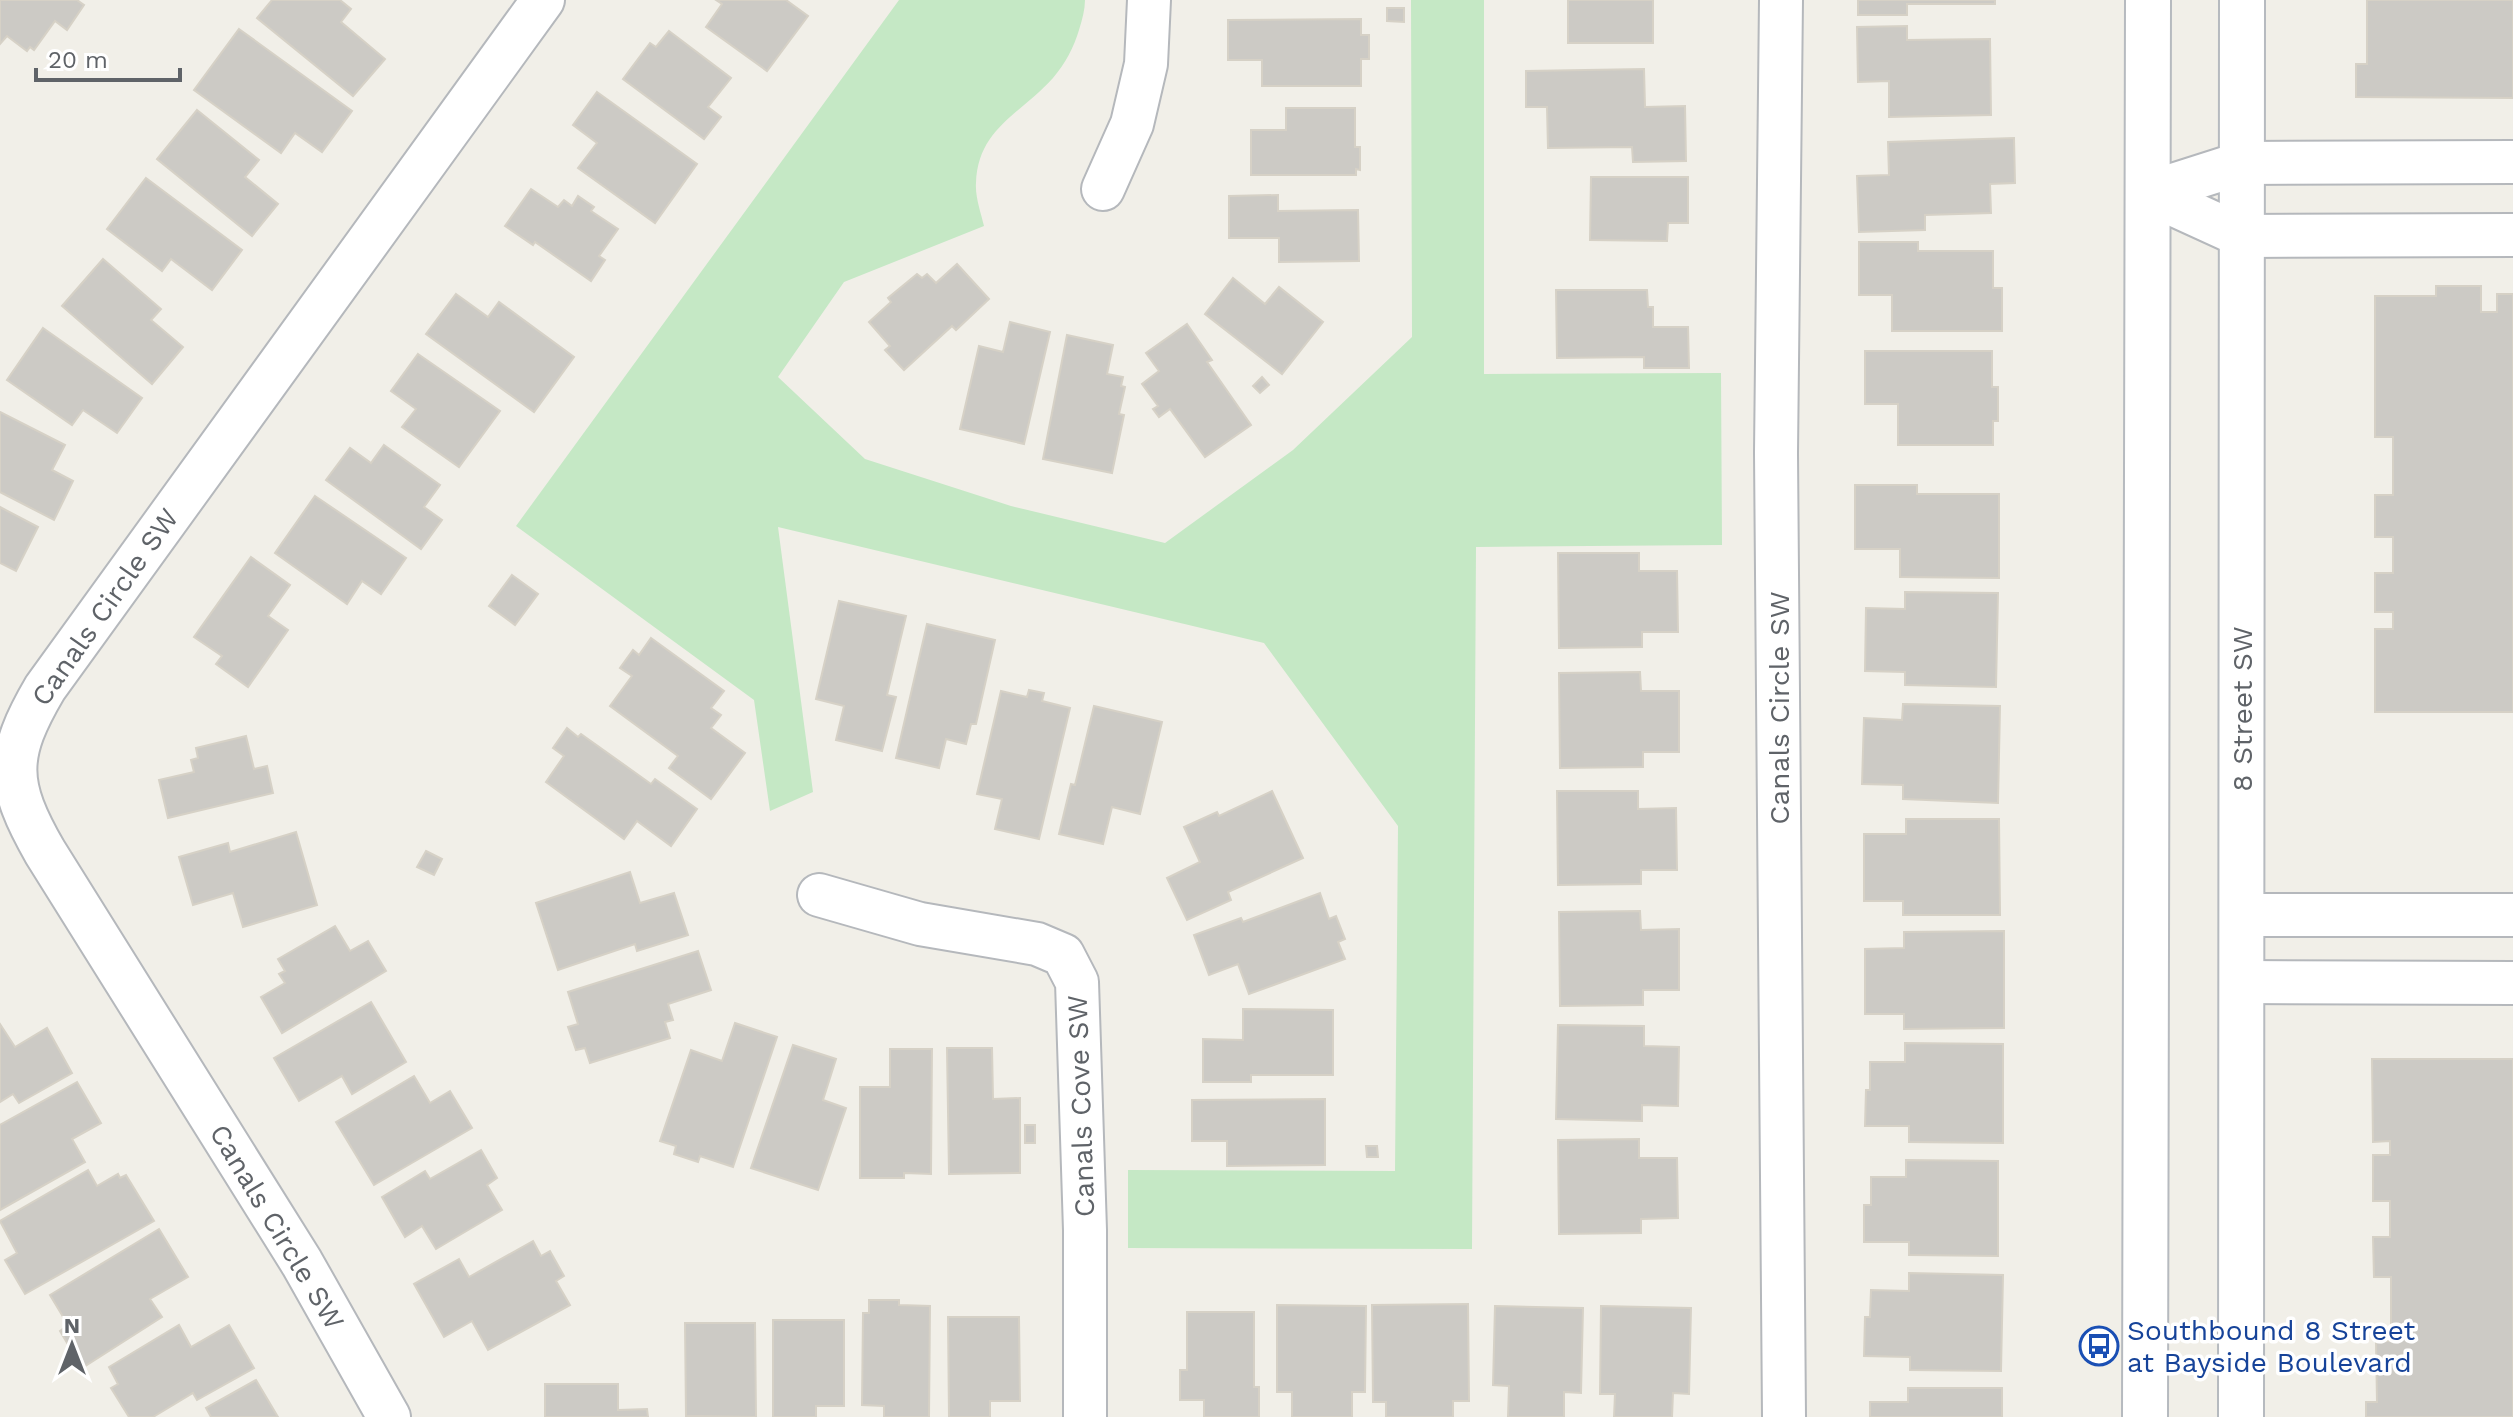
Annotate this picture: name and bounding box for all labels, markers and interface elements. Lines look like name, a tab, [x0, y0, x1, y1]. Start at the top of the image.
scale bar	[36, 32, 180, 82]
text: 20 m	[48, 46, 108, 74]
street label: Canals Circle SW	[25, 502, 185, 712]
street label: Canals Circle SW	[1763, 591, 1796, 825]
street label: 8 Street SW	[2226, 626, 2259, 792]
street label: Canals Cove SW	[1061, 994, 1101, 1218]
street label: Canals Circle SW	[203, 1118, 351, 1336]
north arrow	[32, 1305, 112, 1385]
text: N	[64, 1313, 80, 1338]
place label: Southbound 8 Street at Bayside Boulevard	[2127, 1314, 2416, 1379]
bus stop icon: Southbound 8 Street at Bayside Boulevard	[2078, 1325, 2120, 1367]

